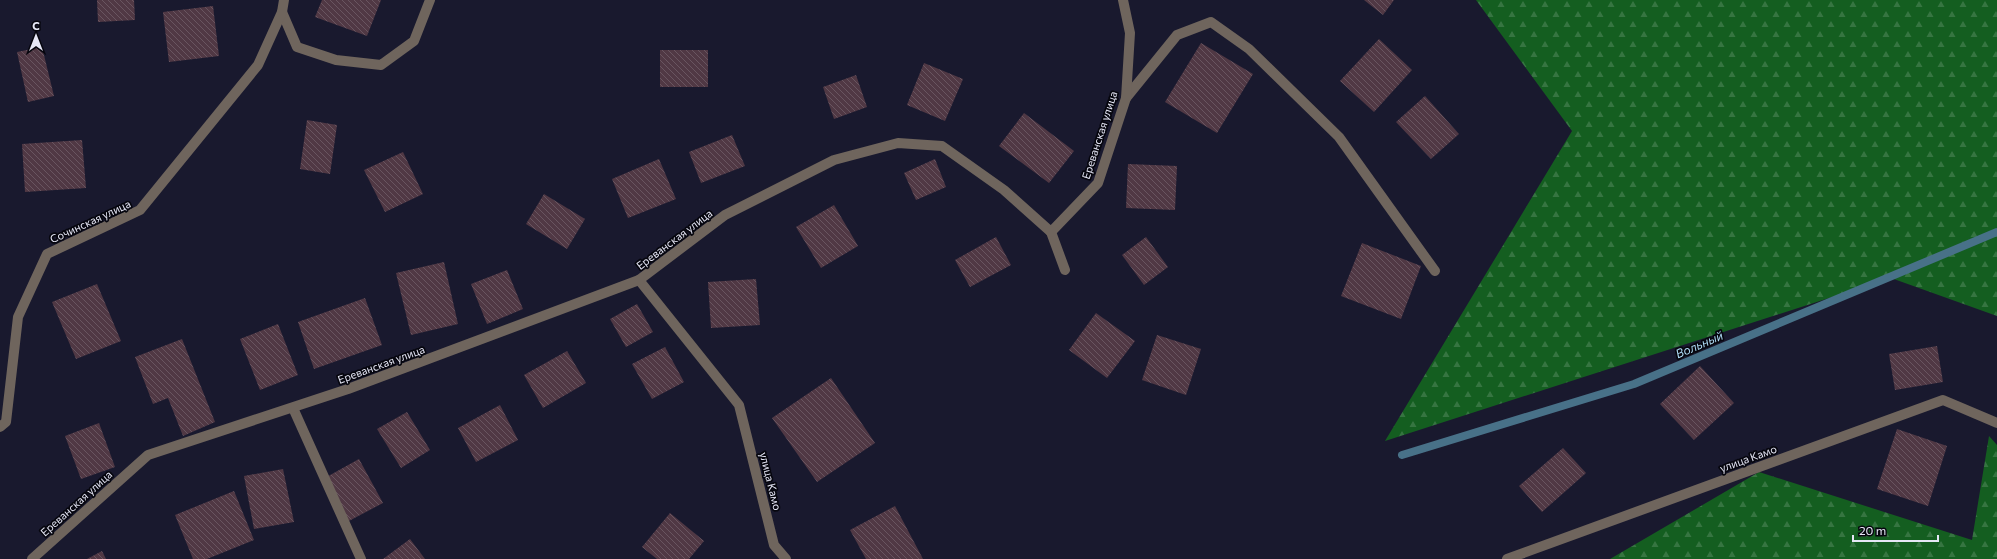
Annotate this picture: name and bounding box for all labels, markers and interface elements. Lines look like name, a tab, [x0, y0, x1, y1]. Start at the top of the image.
north arrow	[16, 16, 56, 56]
text: С	[32, 19, 40, 32]
street label: Ереванская улица	[1079, 89, 1119, 181]
street label: Сочинская улица	[48, 197, 132, 245]
street label: Ереванская улица	[634, 206, 714, 272]
water label: Вольный	[1673, 328, 1725, 360]
street label: Ереванская улица	[336, 342, 426, 386]
street label: улица Камо	[1718, 442, 1779, 474]
street label: улица Камо	[757, 450, 785, 512]
street label: Ереванская улица	[38, 468, 114, 538]
scale bar	[1853, 517, 1938, 543]
text: 20 m	[1859, 523, 1886, 537]

